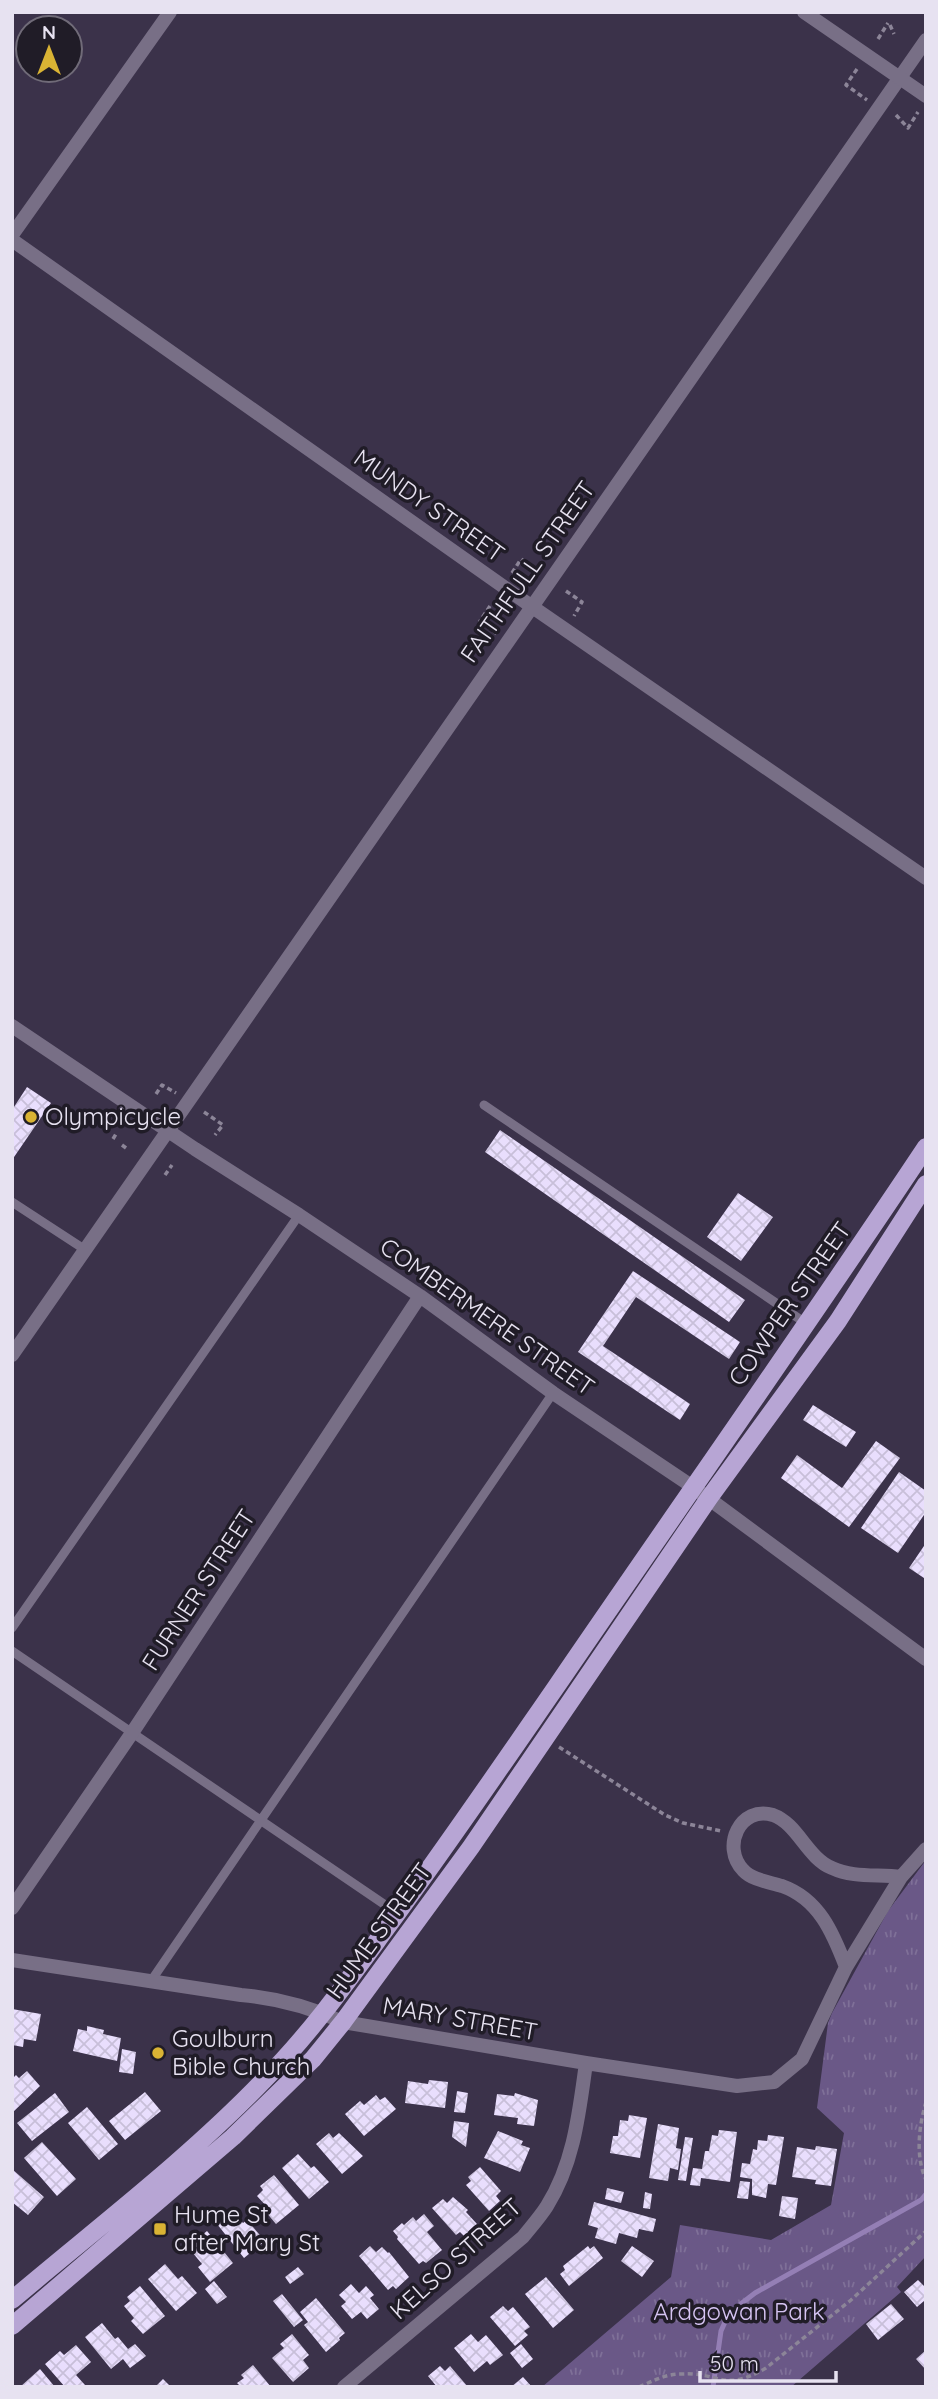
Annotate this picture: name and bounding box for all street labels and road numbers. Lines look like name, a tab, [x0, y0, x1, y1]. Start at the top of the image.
street label: MUNDY STREET	[349, 442, 511, 568]
street label: FAITHFULL STREET	[453, 475, 601, 668]
street label: COWPER STREET	[721, 1216, 857, 1391]
street label: COMBERMERE STREET	[375, 1231, 601, 1402]
street label: FURNER STREET	[135, 1503, 261, 1676]
street label: HUME STREET	[319, 1857, 437, 2004]
street label: MARY STREET	[380, 1990, 540, 2046]
street label: KELSO STREET	[383, 2191, 527, 2325]

